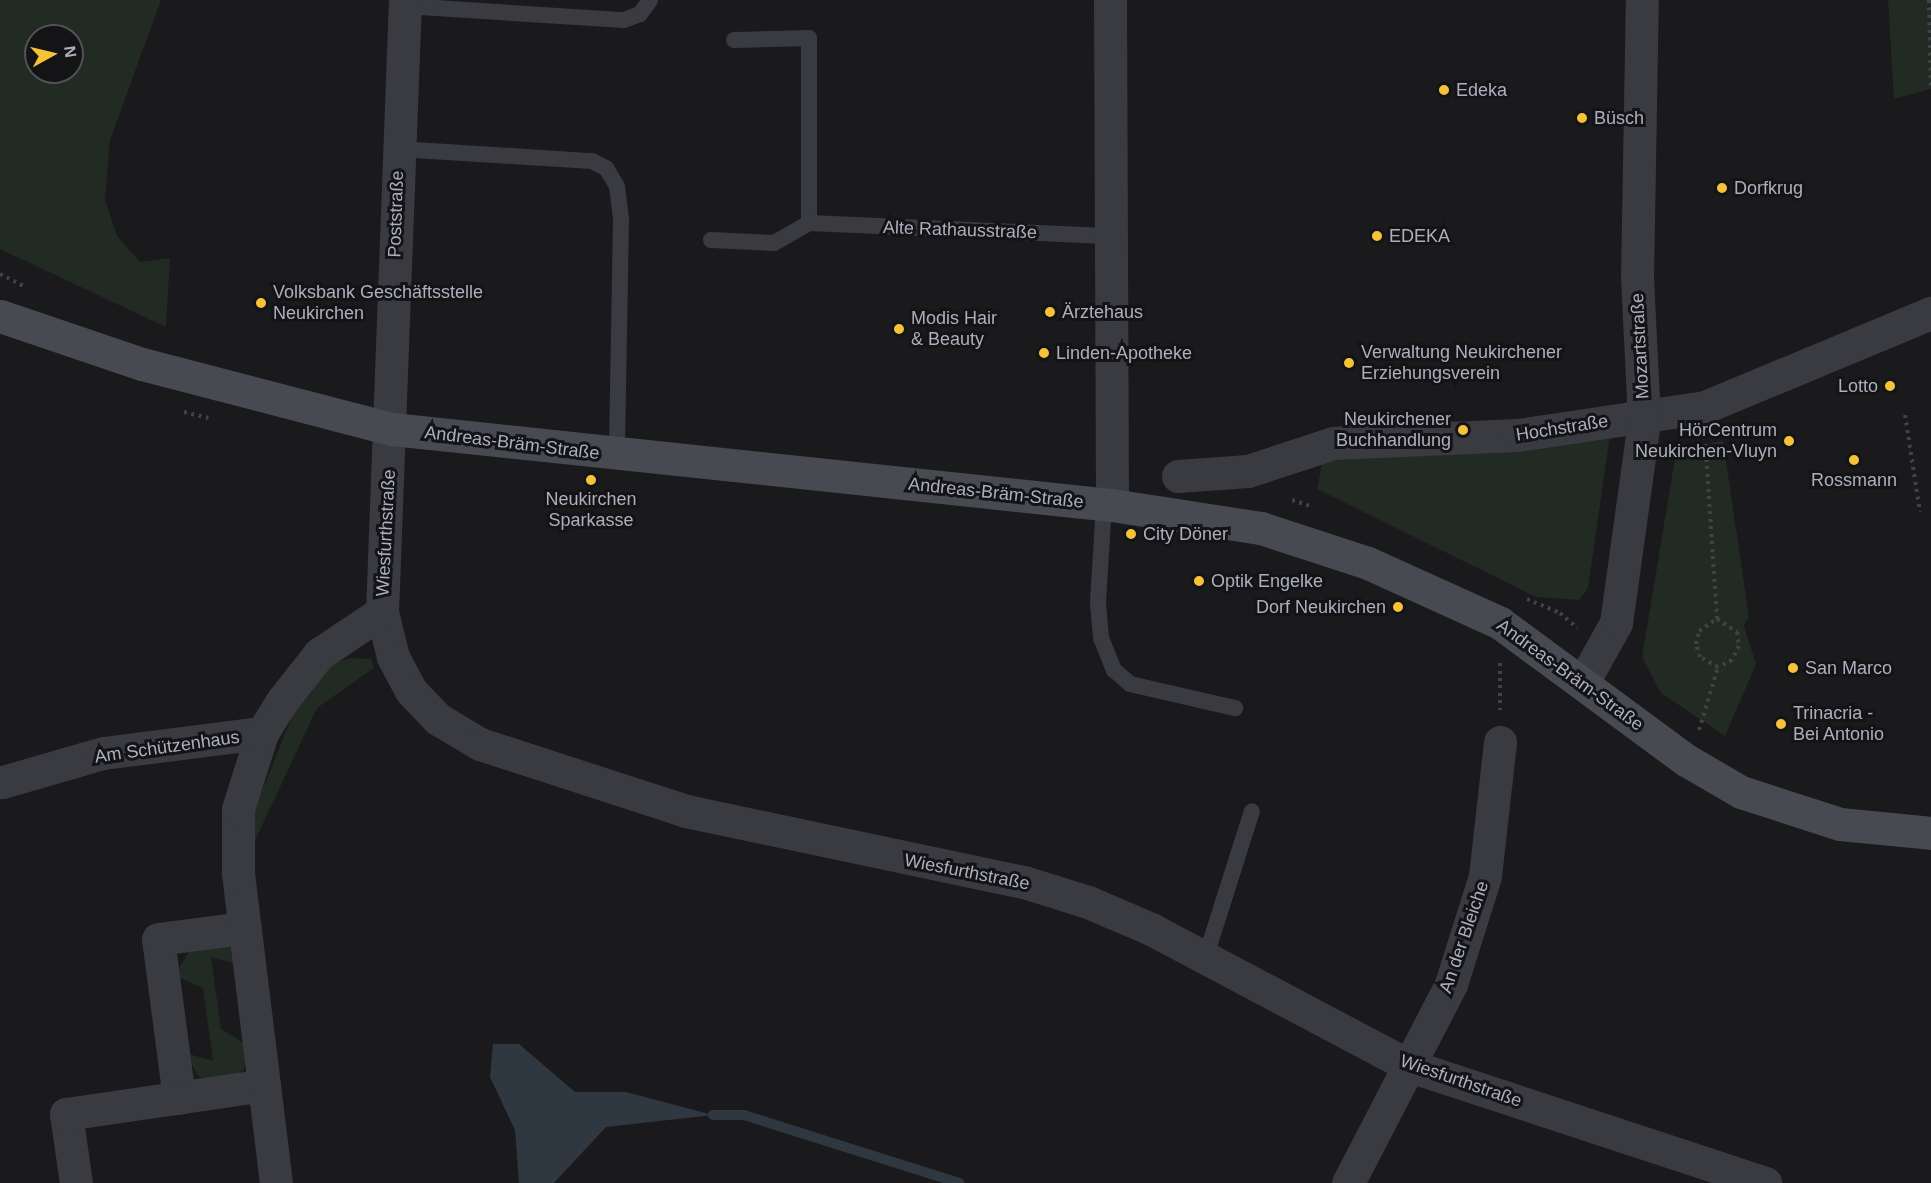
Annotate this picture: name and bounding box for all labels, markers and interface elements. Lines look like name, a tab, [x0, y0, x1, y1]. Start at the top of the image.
north arrow	[24, 24, 84, 84]
text: N	[61, 45, 80, 59]
place label: Edeka	[1456, 79, 1507, 101]
marker: Edeka	[1437, 83, 1451, 97]
place label: Büsch	[1594, 107, 1644, 129]
marker: Büsch	[1575, 111, 1589, 125]
street label: Poststraße	[384, 170, 408, 258]
place label: Dorfkrug	[1734, 177, 1803, 199]
marker: Dorfkrug	[1715, 181, 1729, 195]
street label: Alte Rathausstraße	[883, 217, 1037, 243]
place label: EDEKA	[1389, 225, 1450, 247]
marker: EDEKA	[1370, 229, 1384, 243]
place label: Volksbank Geschäftsstelle Neukirchen	[273, 282, 483, 324]
street label: Mozartstraße	[1626, 292, 1654, 400]
marker: Volksbank Geschäftsstelle Neukirchen	[254, 296, 268, 310]
place label: Ärztehaus	[1062, 301, 1143, 323]
marker: Ärztehaus	[1043, 305, 1057, 319]
place label: Modis Hair & Beauty	[911, 308, 997, 350]
marker: Modis Hair & Beauty	[892, 322, 906, 336]
place label: Linden-Apotheke	[1056, 342, 1192, 364]
place label: Verwaltung Neukirchener Erziehungsverein	[1361, 342, 1562, 385]
marker: Linden-Apotheke	[1037, 346, 1051, 360]
marker: Verwaltung Neukirchener Erziehungsverein	[1342, 356, 1356, 370]
place label: Lotto	[1838, 375, 1878, 397]
marker: Lotto	[1883, 379, 1897, 393]
place label: Neukirchener Buchhandlung	[1336, 409, 1451, 452]
street label: Hochstraße	[1514, 410, 1610, 446]
place label: HörCentrum Neukirchen-Vluyn	[1635, 420, 1777, 462]
street label: Andreas-Bräm-Straße	[423, 422, 601, 464]
marker: Neukirchener Buchhandlung	[1456, 423, 1470, 437]
marker: HörCentrum Neukirchen-Vluyn	[1782, 434, 1796, 448]
marker: Rossmann	[1847, 453, 1861, 467]
street label: Wiesfurthstraße	[372, 469, 400, 597]
place label: Rossmann	[1811, 469, 1897, 491]
marker: Neukirchen Sparkasse	[584, 473, 598, 487]
street label: Andreas-Bräm-Straße	[907, 473, 1085, 513]
place label: Neukirchen Sparkasse	[545, 489, 637, 532]
place label: City Döner	[1143, 523, 1228, 545]
marker: City Döner	[1124, 527, 1138, 541]
place label: Optik Engelke	[1211, 570, 1323, 592]
marker: Optik Engelke	[1192, 574, 1206, 588]
place label: Dorf Neukirchen	[1256, 596, 1386, 618]
marker: Dorf Neukirchen	[1391, 600, 1405, 614]
street label: Andreas-Bräm-Straße	[1492, 615, 1648, 735]
place label: San Marco	[1805, 657, 1892, 679]
marker: San Marco	[1786, 661, 1800, 675]
place label: Trinacria - Bei Antonio	[1793, 703, 1885, 746]
marker: Trinacria - Bei Antonio	[1774, 717, 1788, 731]
street label: Am Schützenhaus	[93, 726, 241, 768]
street label: Wiesfurthstraße	[903, 849, 1031, 895]
street label: An der Bleiche	[1435, 878, 1493, 996]
street label: Wiesfurthstraße	[1397, 1050, 1525, 1112]

